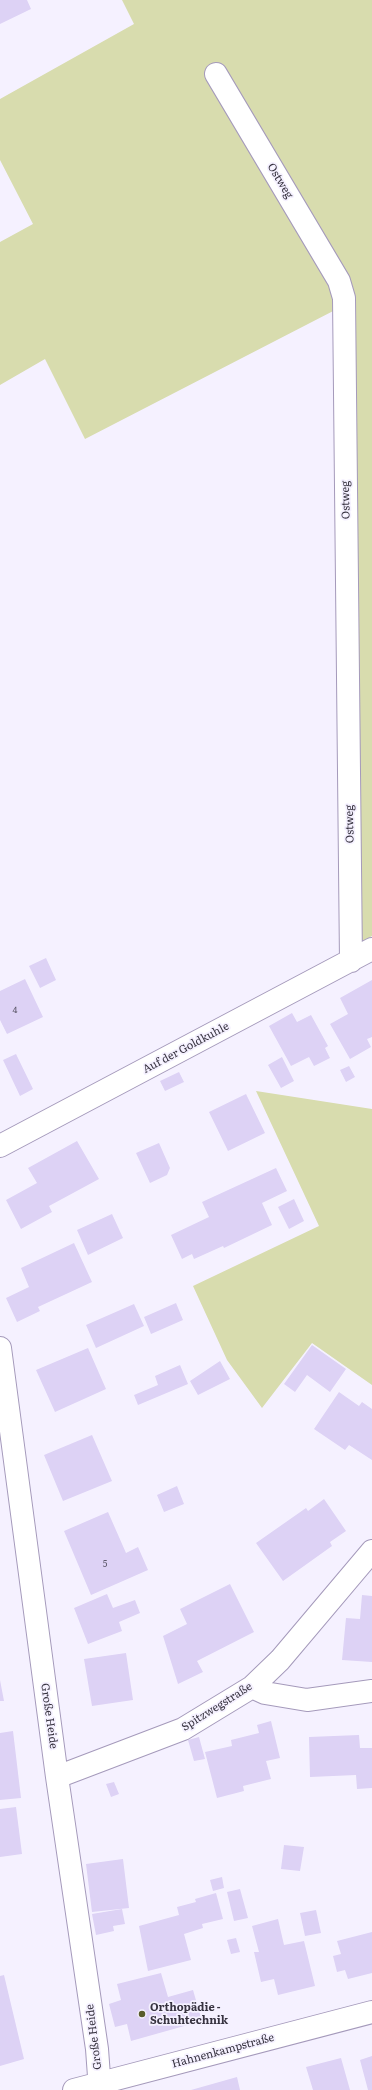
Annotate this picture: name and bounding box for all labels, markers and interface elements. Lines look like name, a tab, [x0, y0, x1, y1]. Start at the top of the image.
street label: Ostweg	[264, 161, 296, 201]
street label: Ostweg	[339, 481, 353, 519]
street label: Ostweg	[343, 805, 357, 843]
house number: 4	[13, 1005, 17, 1015]
street label: Auf der Goldkuhle	[141, 1020, 231, 1076]
house number: 5	[103, 1559, 107, 1569]
street label: Spitzwegstraße	[179, 1680, 255, 1734]
street label: Große Heide	[38, 1682, 60, 1750]
place label: Orthopädie - Schuhtechnik	[150, 2001, 228, 2027]
street label: Große Heide	[83, 2003, 105, 2071]
marker: Orthopädie - Schuhtechnik	[137, 2009, 147, 2019]
street label: Hahnenkampstraße	[170, 2031, 276, 2071]

